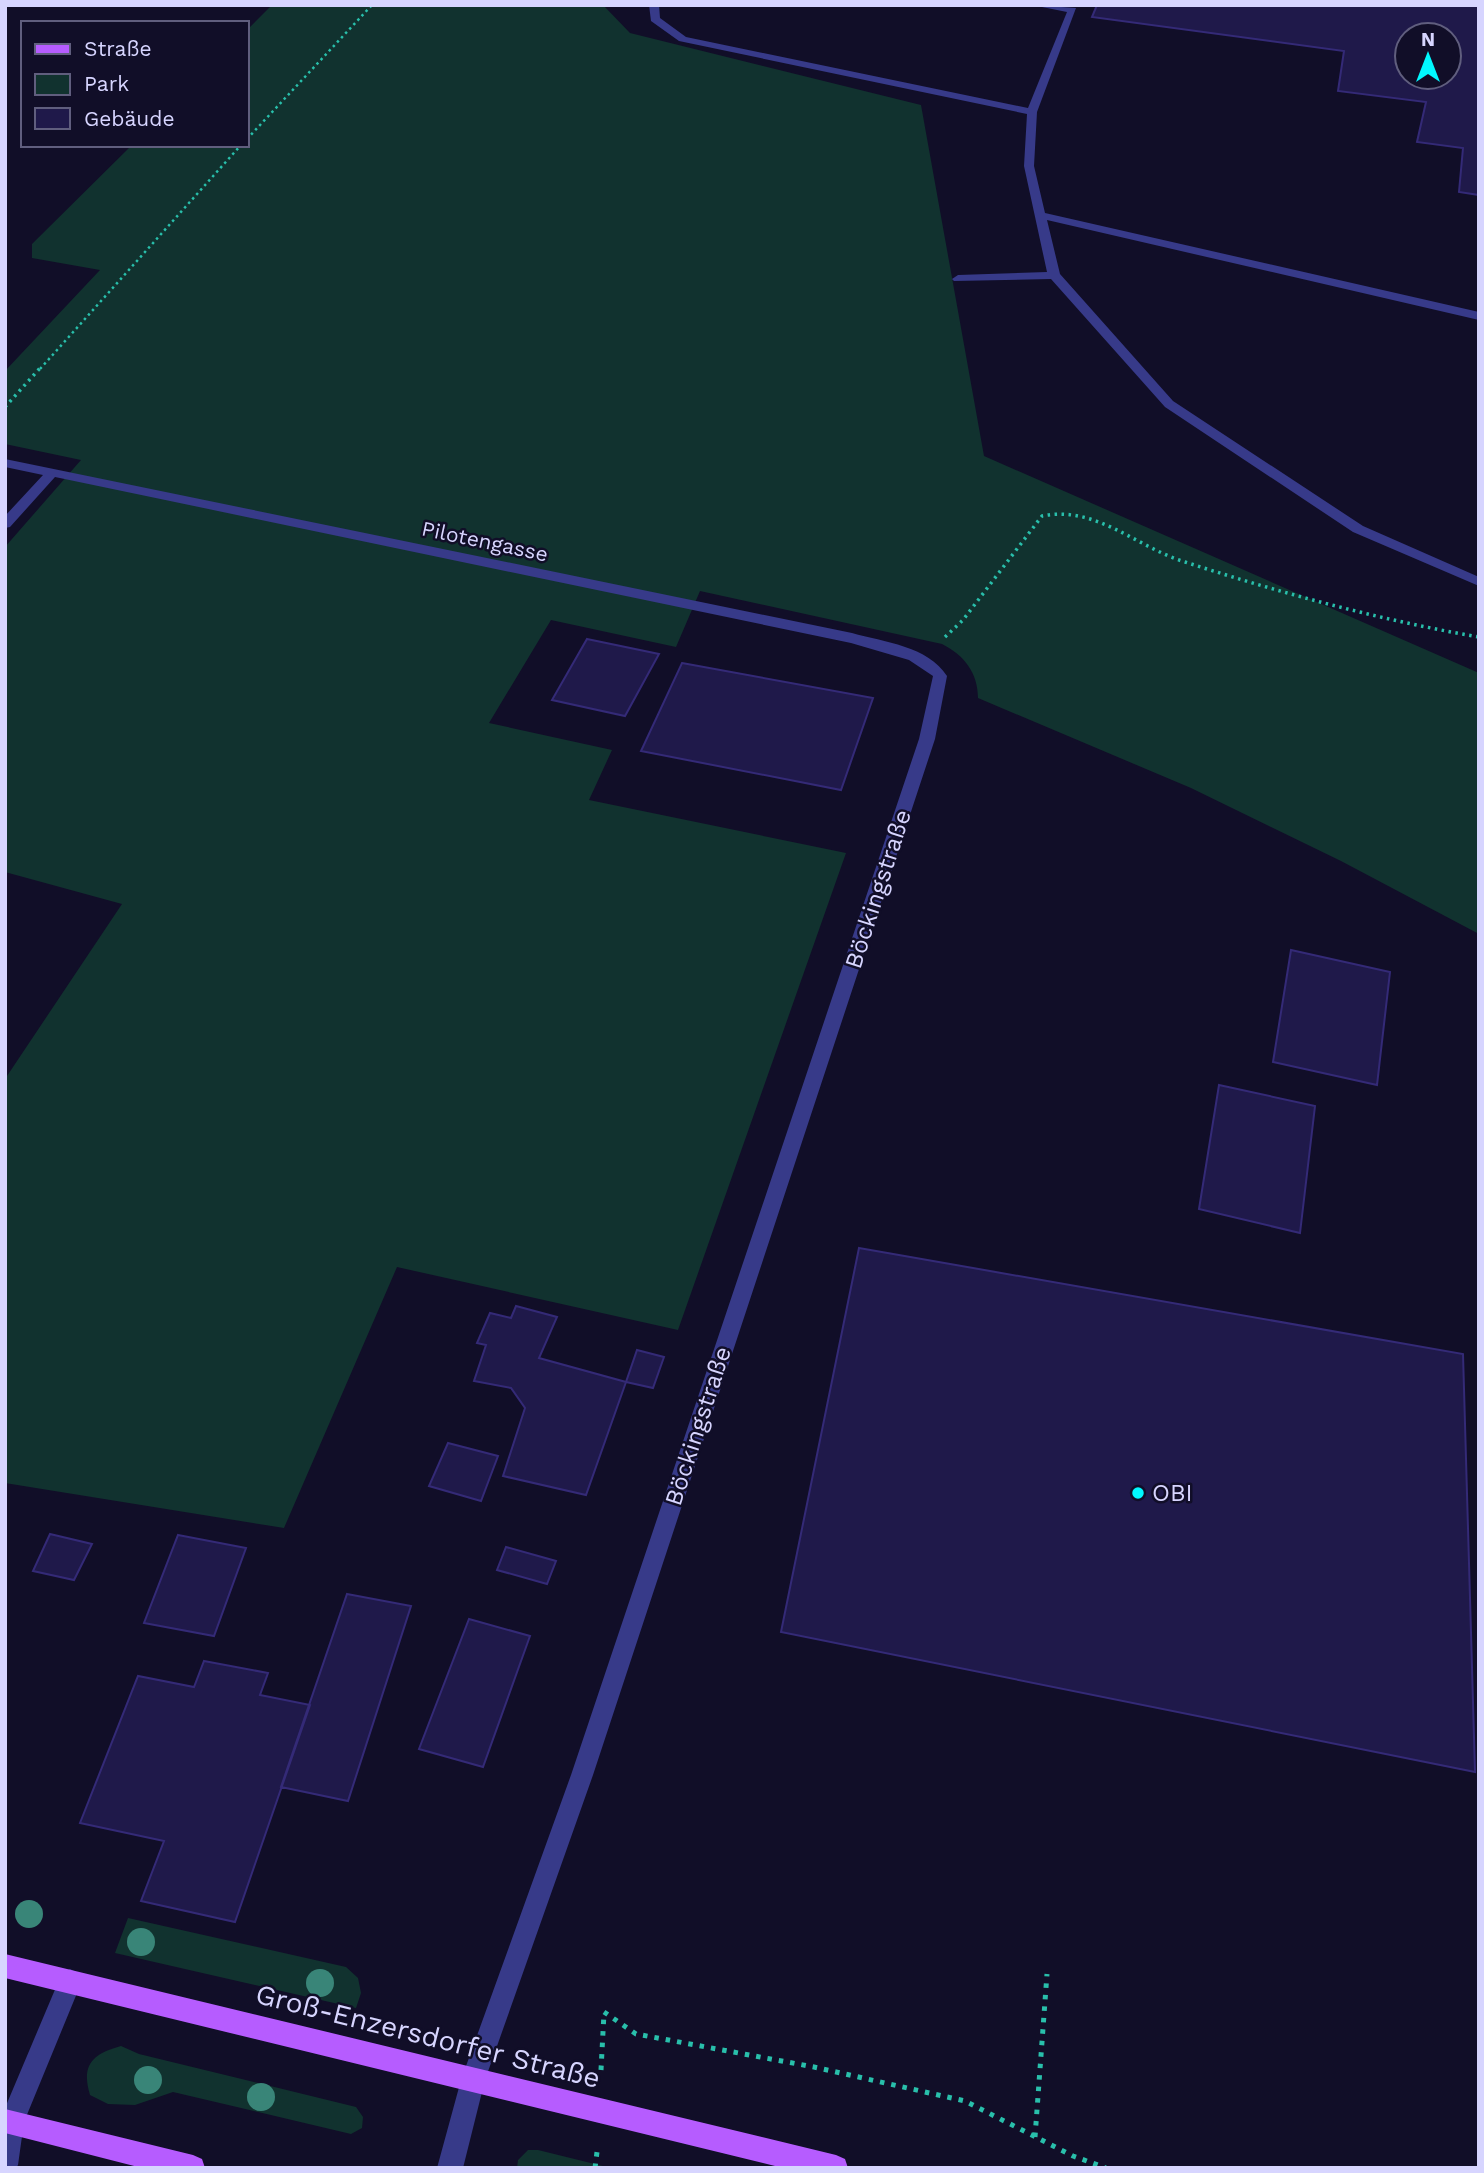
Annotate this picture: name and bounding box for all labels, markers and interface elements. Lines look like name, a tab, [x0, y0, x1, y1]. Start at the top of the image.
legend	[21, 21, 248, 147]
north arrow	[1393, 21, 1463, 91]
text: N	[1421, 28, 1435, 51]
text: Straße	[84, 36, 152, 61]
text: Park	[84, 71, 129, 96]
text: Gebäude	[84, 106, 175, 131]
street label: Pilotengasse	[420, 515, 550, 567]
street label: Böckingstraße	[839, 806, 917, 972]
street label: Böckingstraße	[659, 1343, 737, 1509]
place label: OBI	[1152, 1479, 1193, 1507]
marker: OBI	[1130, 1485, 1146, 1501]
street label: Groß-Enzersdorfer Straße	[252, 1977, 604, 2095]

